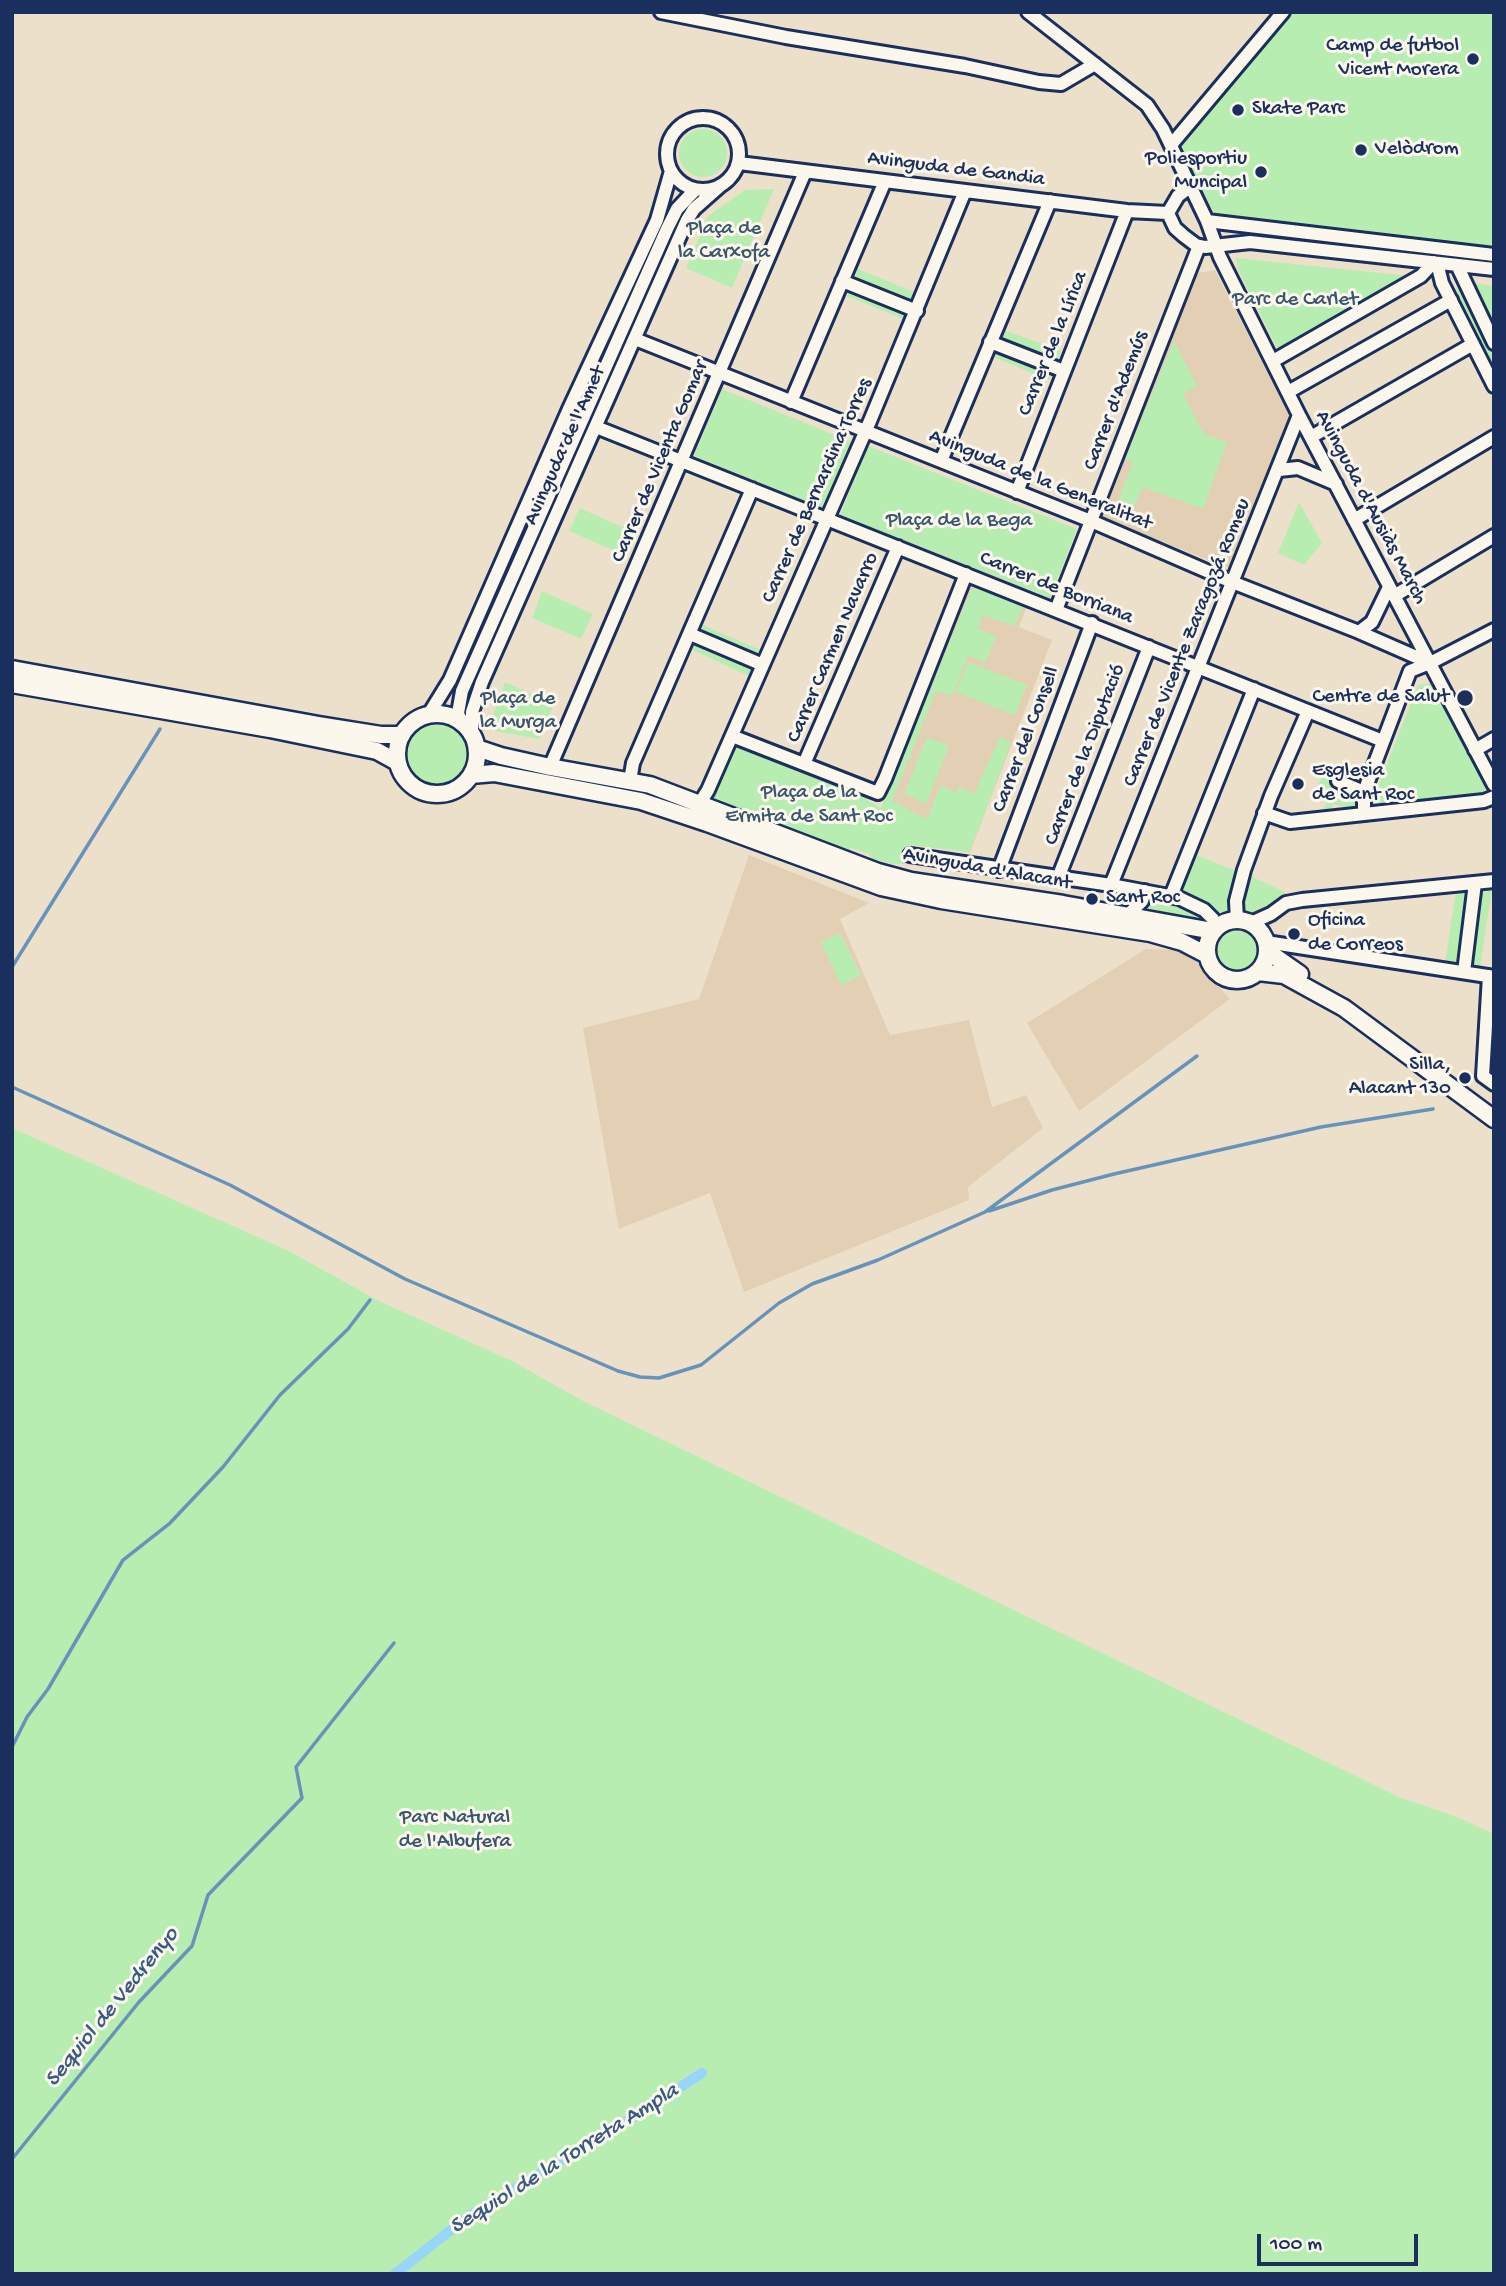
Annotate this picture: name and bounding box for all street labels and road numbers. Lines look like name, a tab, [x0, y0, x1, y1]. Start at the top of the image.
street label: Avinguda de Gandia	[866, 147, 1046, 193]
street label: Carrer de la Lírica	[1014, 268, 1094, 420]
street label: Carrer d'Ademús	[1079, 328, 1155, 474]
street label: Carrer de Vicenta Gomar	[607, 357, 715, 567]
street label: Avinguda de l'Amet	[520, 362, 612, 530]
street label: Carrer de Bernardina Torres	[757, 375, 879, 607]
street label: Avinguda d'Ausiàs March	[1308, 407, 1432, 609]
street label: Avinguda de la Generalitat	[925, 425, 1155, 537]
street label: Carrer de Vicente Zaragozá Romeu	[1119, 495, 1257, 791]
street label: Carrer de Borriana	[975, 547, 1137, 631]
street label: Carrer Carmen Navarro	[782, 549, 886, 747]
street label: Carrer de la Diputació	[1040, 661, 1132, 849]
street label: Carrer del Consell	[988, 664, 1066, 816]
street label: Avinguda d'Alacant	[901, 843, 1073, 897]

